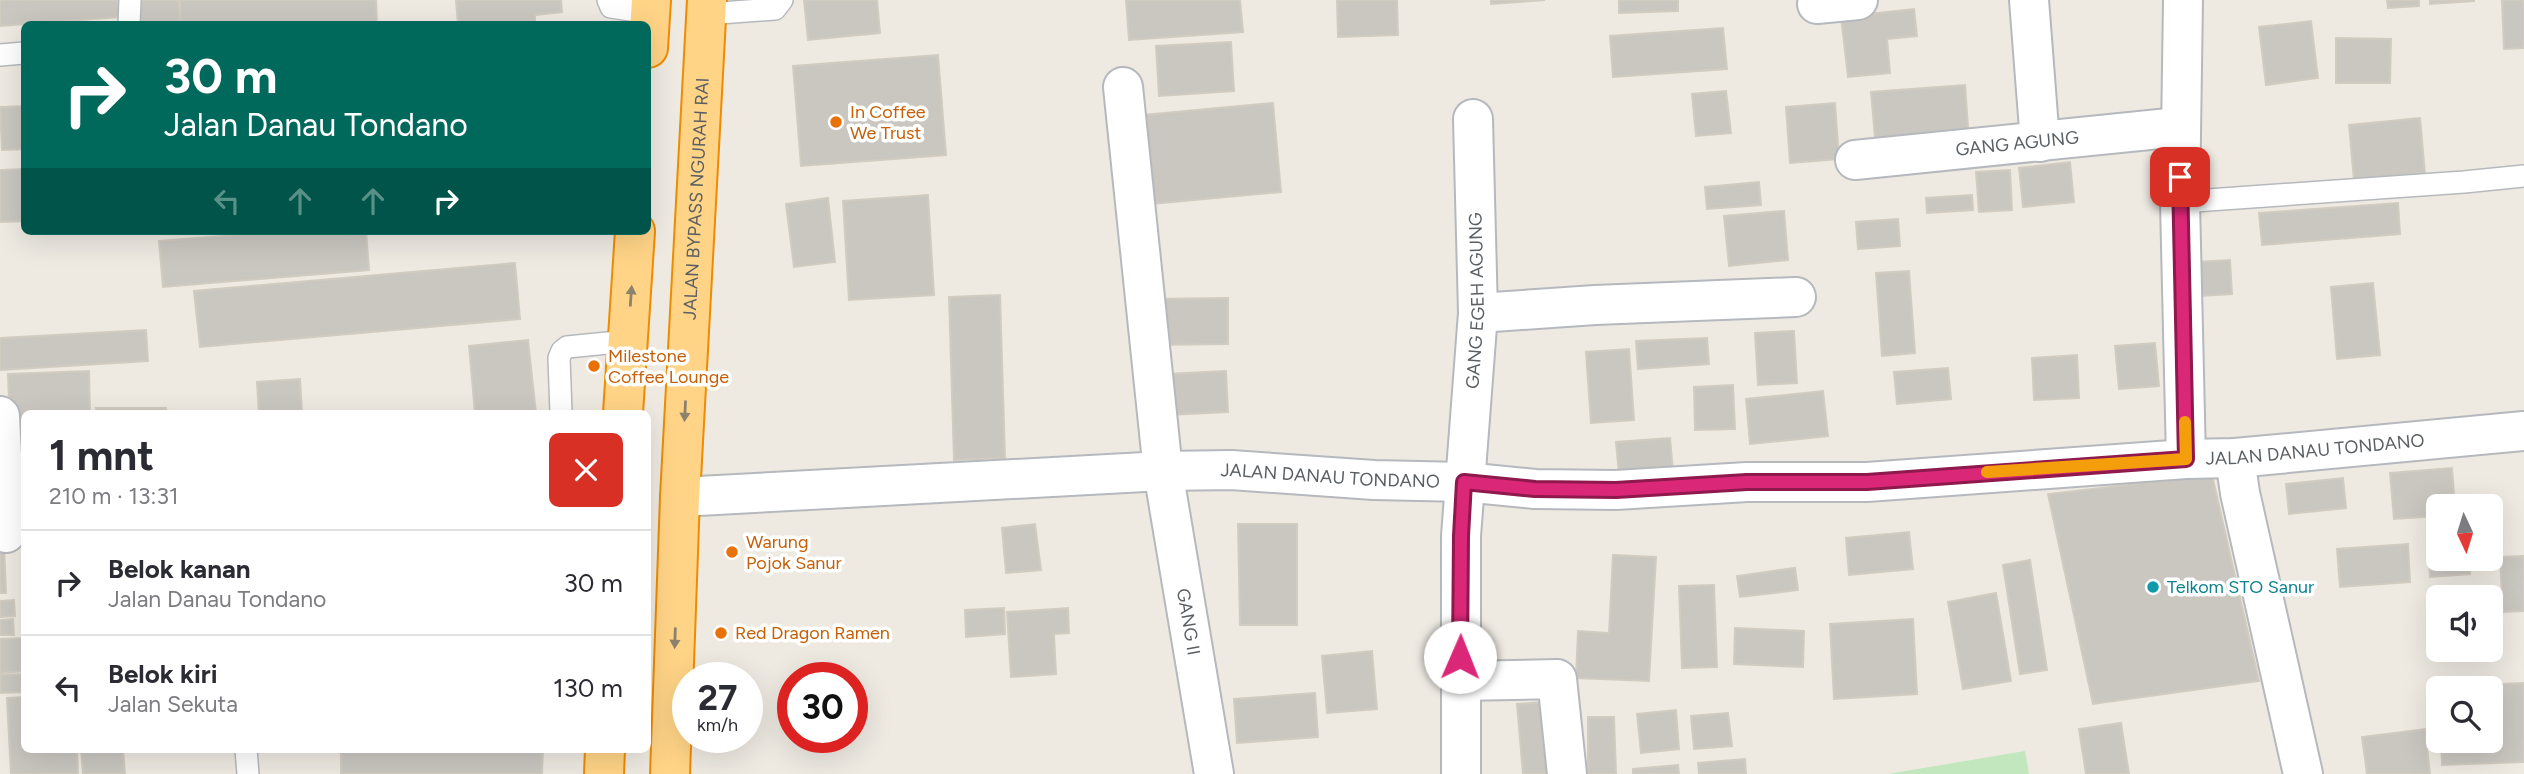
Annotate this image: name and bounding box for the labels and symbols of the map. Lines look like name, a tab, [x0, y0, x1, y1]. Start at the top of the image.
street label: JALAN BYPASS NGURAH RAI	[679, 77, 714, 320]
place label: In Coffee We Trust	[850, 101, 926, 144]
marker: In Coffee We Trust	[828, 114, 844, 130]
street label: GANG AGUNG	[1955, 126, 2080, 161]
pin	[2150, 147, 2210, 207]
street label: GANG EGEH AGUNG	[1461, 212, 1489, 390]
one-way arrow	[626, 285, 637, 307]
place label: Milestone Coffee Lounge	[608, 345, 729, 388]
marker: Milestone Coffee Lounge	[586, 358, 602, 374]
one-way arrow	[679, 400, 690, 422]
street label: JALAN DANAU TONDANO	[2205, 429, 2426, 470]
street label: JALAN DANAU TONDANO	[1220, 459, 1440, 492]
north arrow	[2426, 494, 2502, 570]
place label: Warung Pojok Sanur	[746, 531, 842, 574]
marker: Warung Pojok Sanur	[724, 544, 740, 560]
place label: Telkom STO Sanur	[2167, 576, 2314, 598]
marker: Telkom STO Sanur	[2145, 579, 2161, 595]
street label: GANG II	[1172, 587, 1205, 657]
position arrow	[1423, 620, 1497, 694]
place label: Red Dragon Ramen	[735, 622, 890, 644]
marker: Red Dragon Ramen	[713, 625, 729, 641]
one-way arrow	[669, 627, 680, 649]
speed limit sign: 30	[777, 662, 868, 753]

